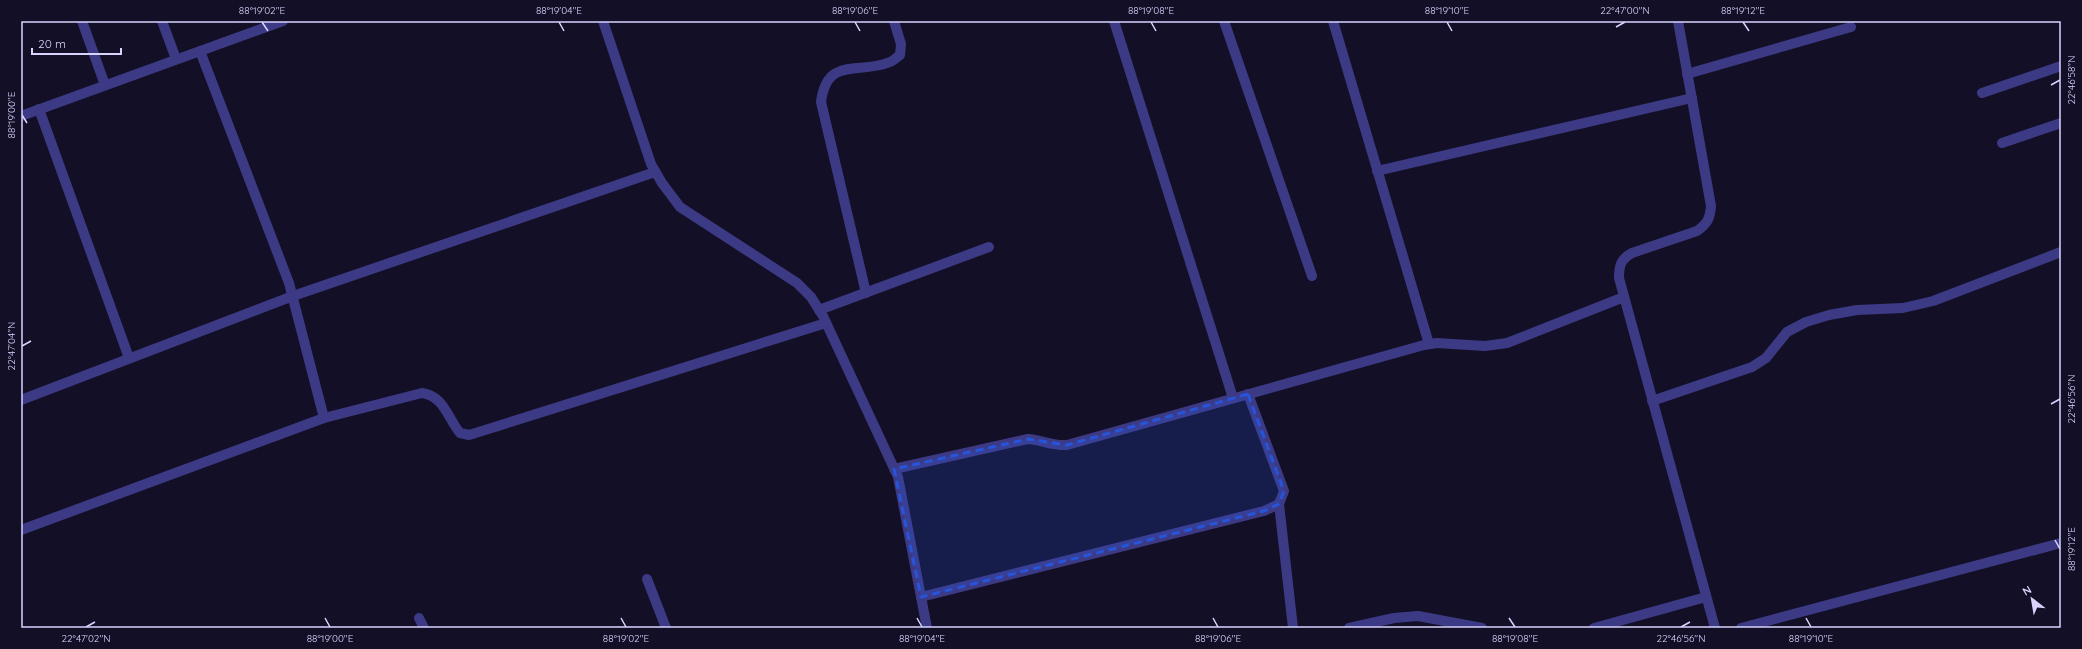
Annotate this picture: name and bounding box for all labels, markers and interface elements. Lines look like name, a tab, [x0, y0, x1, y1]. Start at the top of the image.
text: 88°19'02"E	[239, 4, 285, 17]
text: 88°19'04"E	[536, 4, 582, 17]
text: 88°19'06"E	[832, 4, 878, 17]
text: 88°19'08"E	[1128, 4, 1174, 17]
text: 88°19'10"E	[1425, 4, 1470, 17]
text: 22°47'00"N	[1600, 4, 1650, 17]
text: 88°19'12"E	[1721, 4, 1765, 17]
scale bar	[32, 30, 121, 56]
text: 20 m	[38, 36, 66, 51]
text: 22°46'58"N	[2065, 56, 2078, 104]
text: 88°19'00"E	[5, 91, 18, 138]
text: 22°47'04"N	[5, 322, 18, 370]
text: 22°46'56"N	[2065, 375, 2078, 423]
text: 88°19'12"E	[2065, 527, 2078, 571]
north arrow	[2012, 579, 2052, 619]
text: N	[2020, 582, 2034, 599]
text: 22°47'02"N	[61, 632, 111, 645]
text: 88°19'00"E	[307, 632, 354, 645]
text: 88°19'02"E	[603, 632, 649, 645]
text: 88°19'04"E	[899, 632, 945, 645]
text: 88°19'06"E	[1195, 632, 1241, 645]
text: 88°19'08"E	[1492, 632, 1538, 645]
text: 22°46'56"N	[1657, 632, 1705, 645]
text: 88°19'10"E	[1789, 632, 1834, 645]

